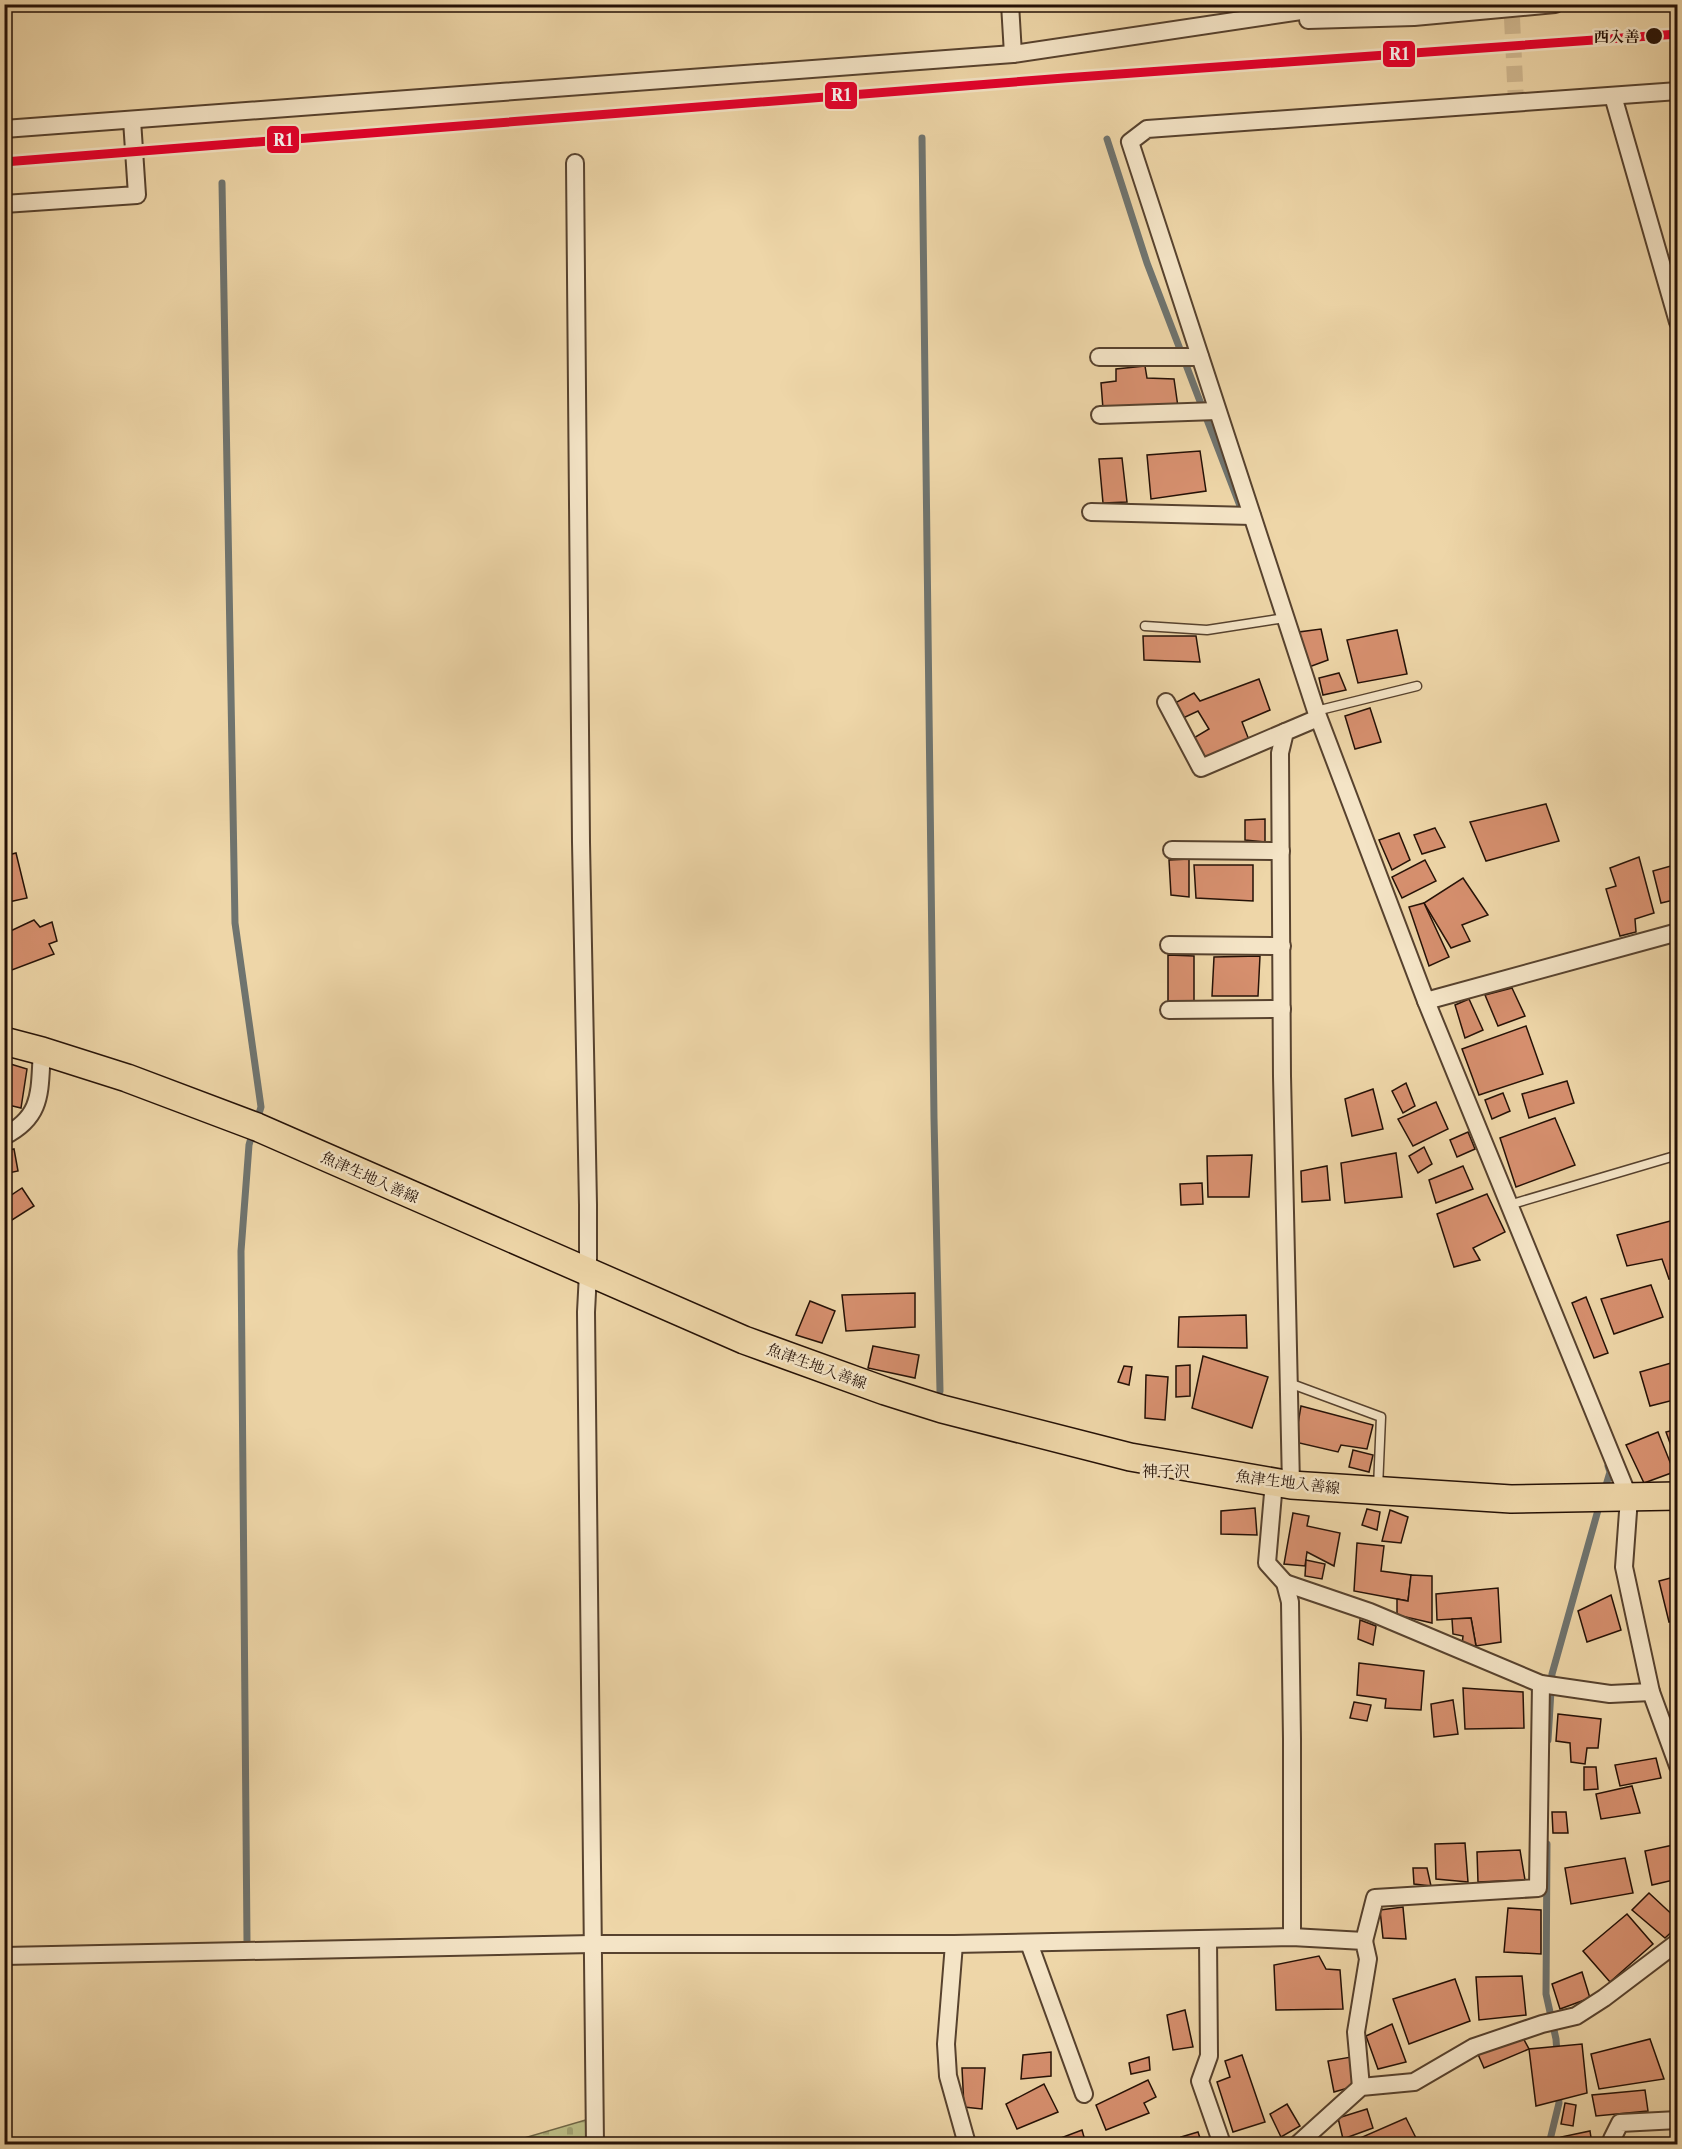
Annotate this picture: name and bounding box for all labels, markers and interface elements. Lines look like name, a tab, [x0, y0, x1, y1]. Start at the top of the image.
marker: 西入善	[1644, 26, 1664, 46]
place label: 西入善	[1594, 27, 1639, 46]
line badge: R1	[1382, 40, 1416, 68]
text: R1	[1389, 44, 1410, 64]
line badge: R1	[824, 81, 858, 110]
text: R1	[831, 85, 852, 105]
line badge: R1	[266, 125, 300, 154]
text: R1	[273, 130, 294, 150]
street label: 魚津生地入善線	[318, 1147, 422, 1207]
street label: 魚津生地入善線	[764, 1339, 870, 1393]
district label: 神子沢	[1142, 1461, 1190, 1481]
street label: 魚津生地入善線	[1235, 1466, 1341, 1498]

